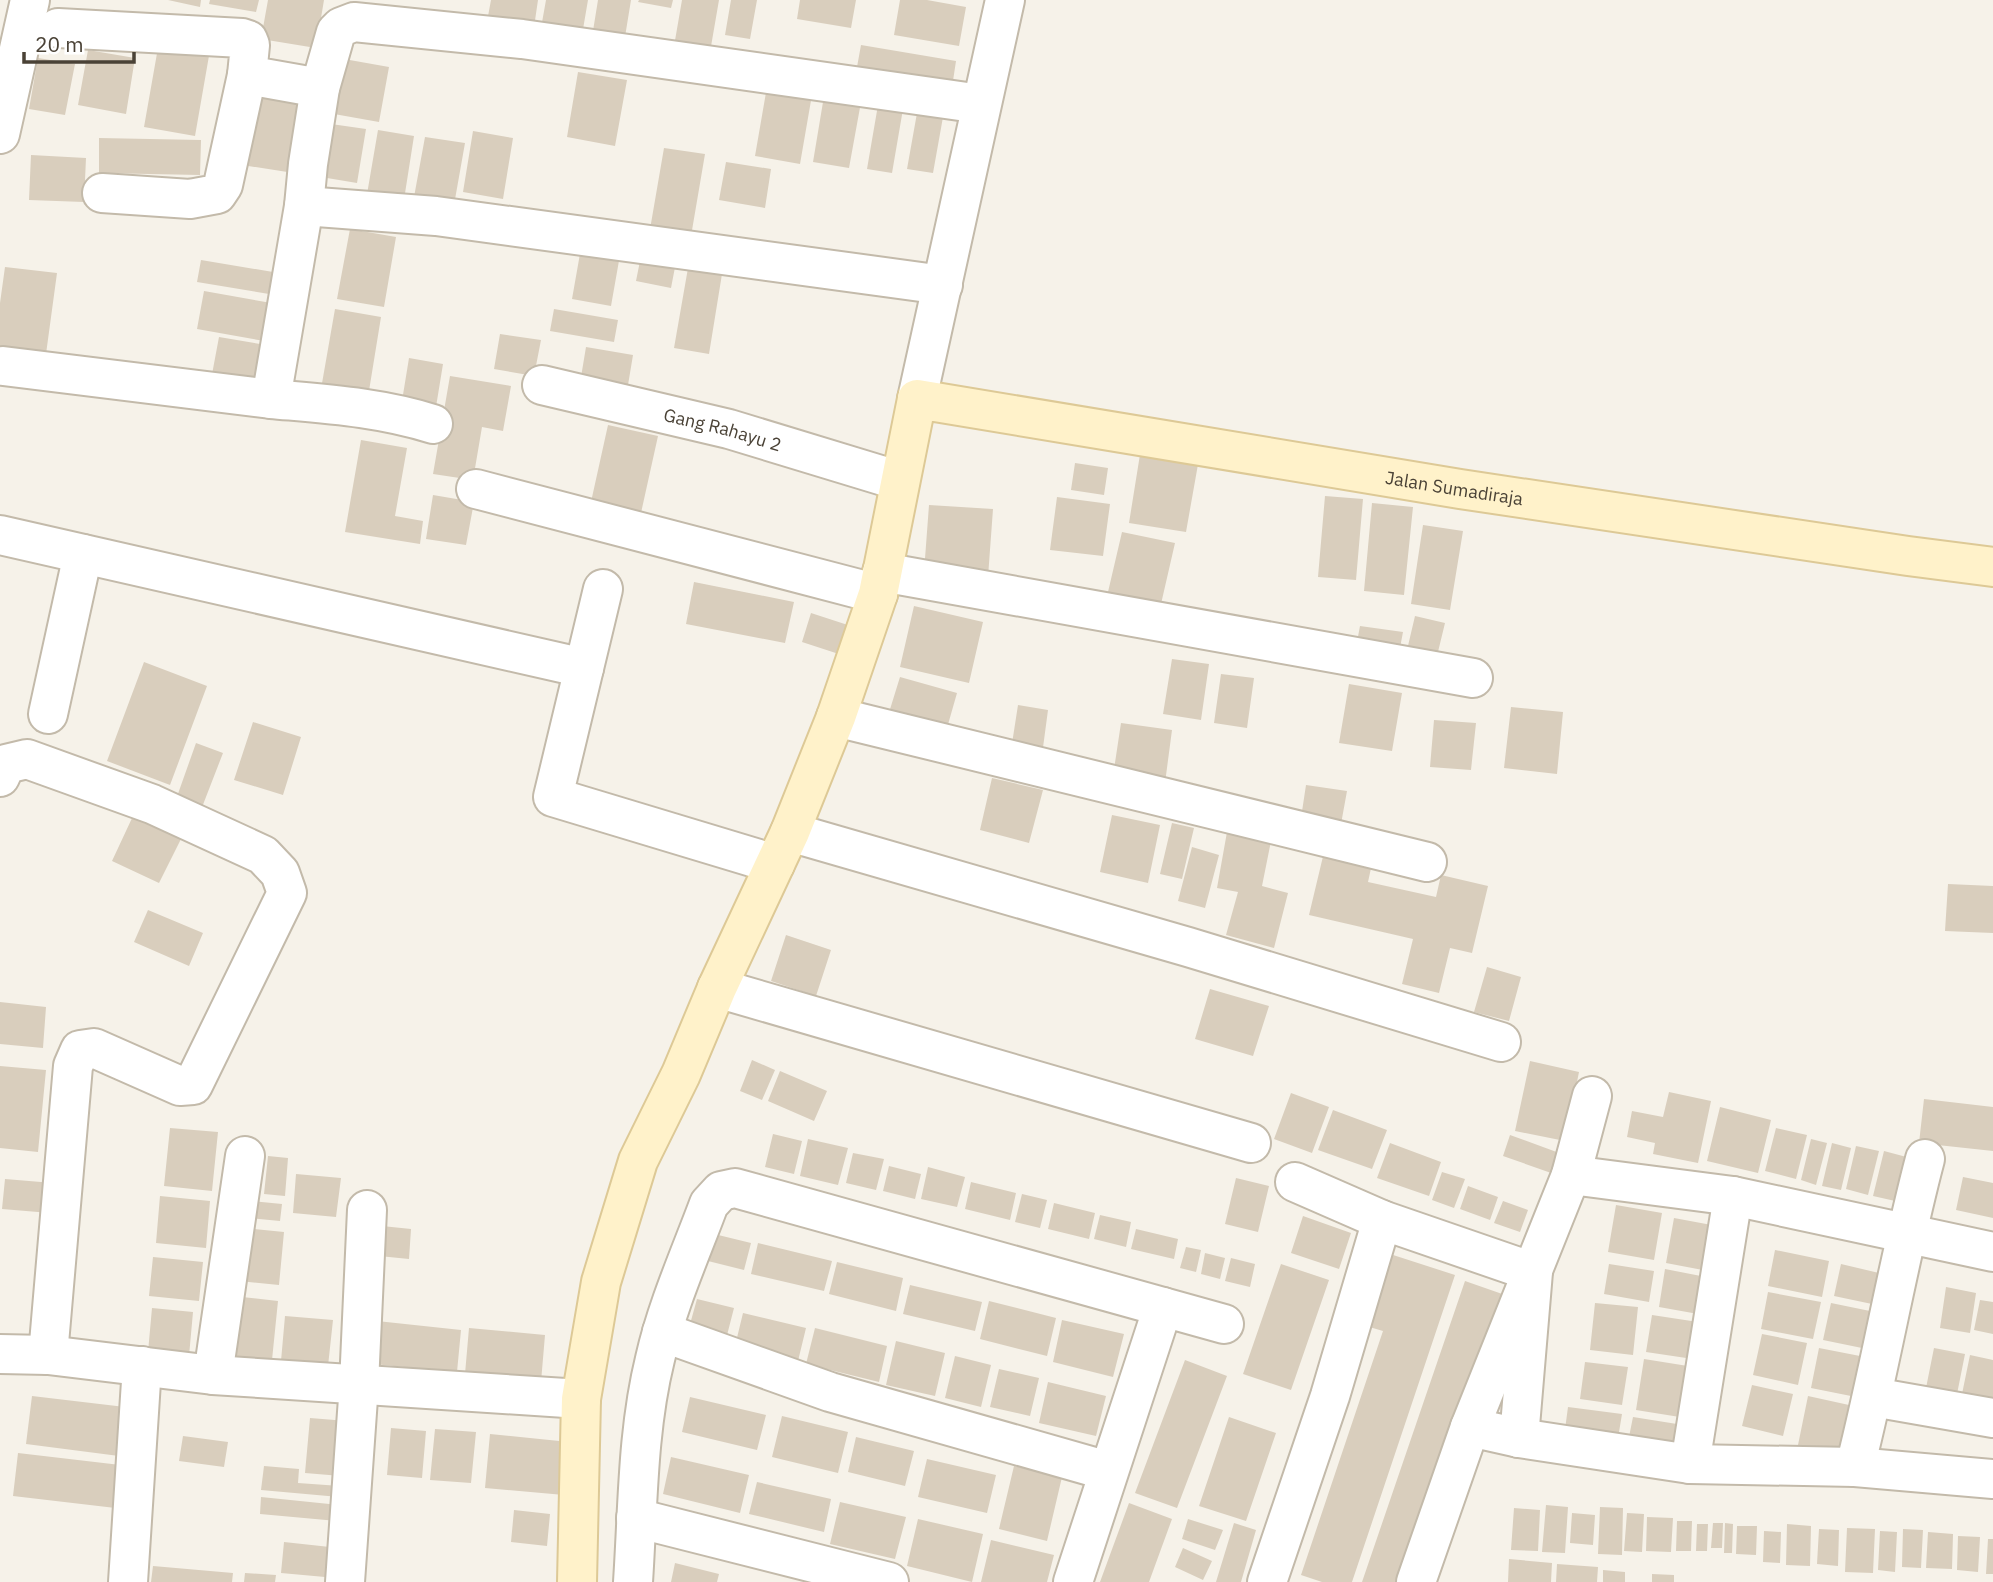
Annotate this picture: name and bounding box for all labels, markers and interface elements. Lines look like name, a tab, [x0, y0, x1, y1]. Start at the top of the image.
scale bar	[24, 21, 135, 65]
text: 20 m	[35, 30, 84, 58]
street label: Gang Rahayu 2	[661, 403, 784, 456]
street label: Jalan Sumadiraja	[1384, 465, 1525, 510]

